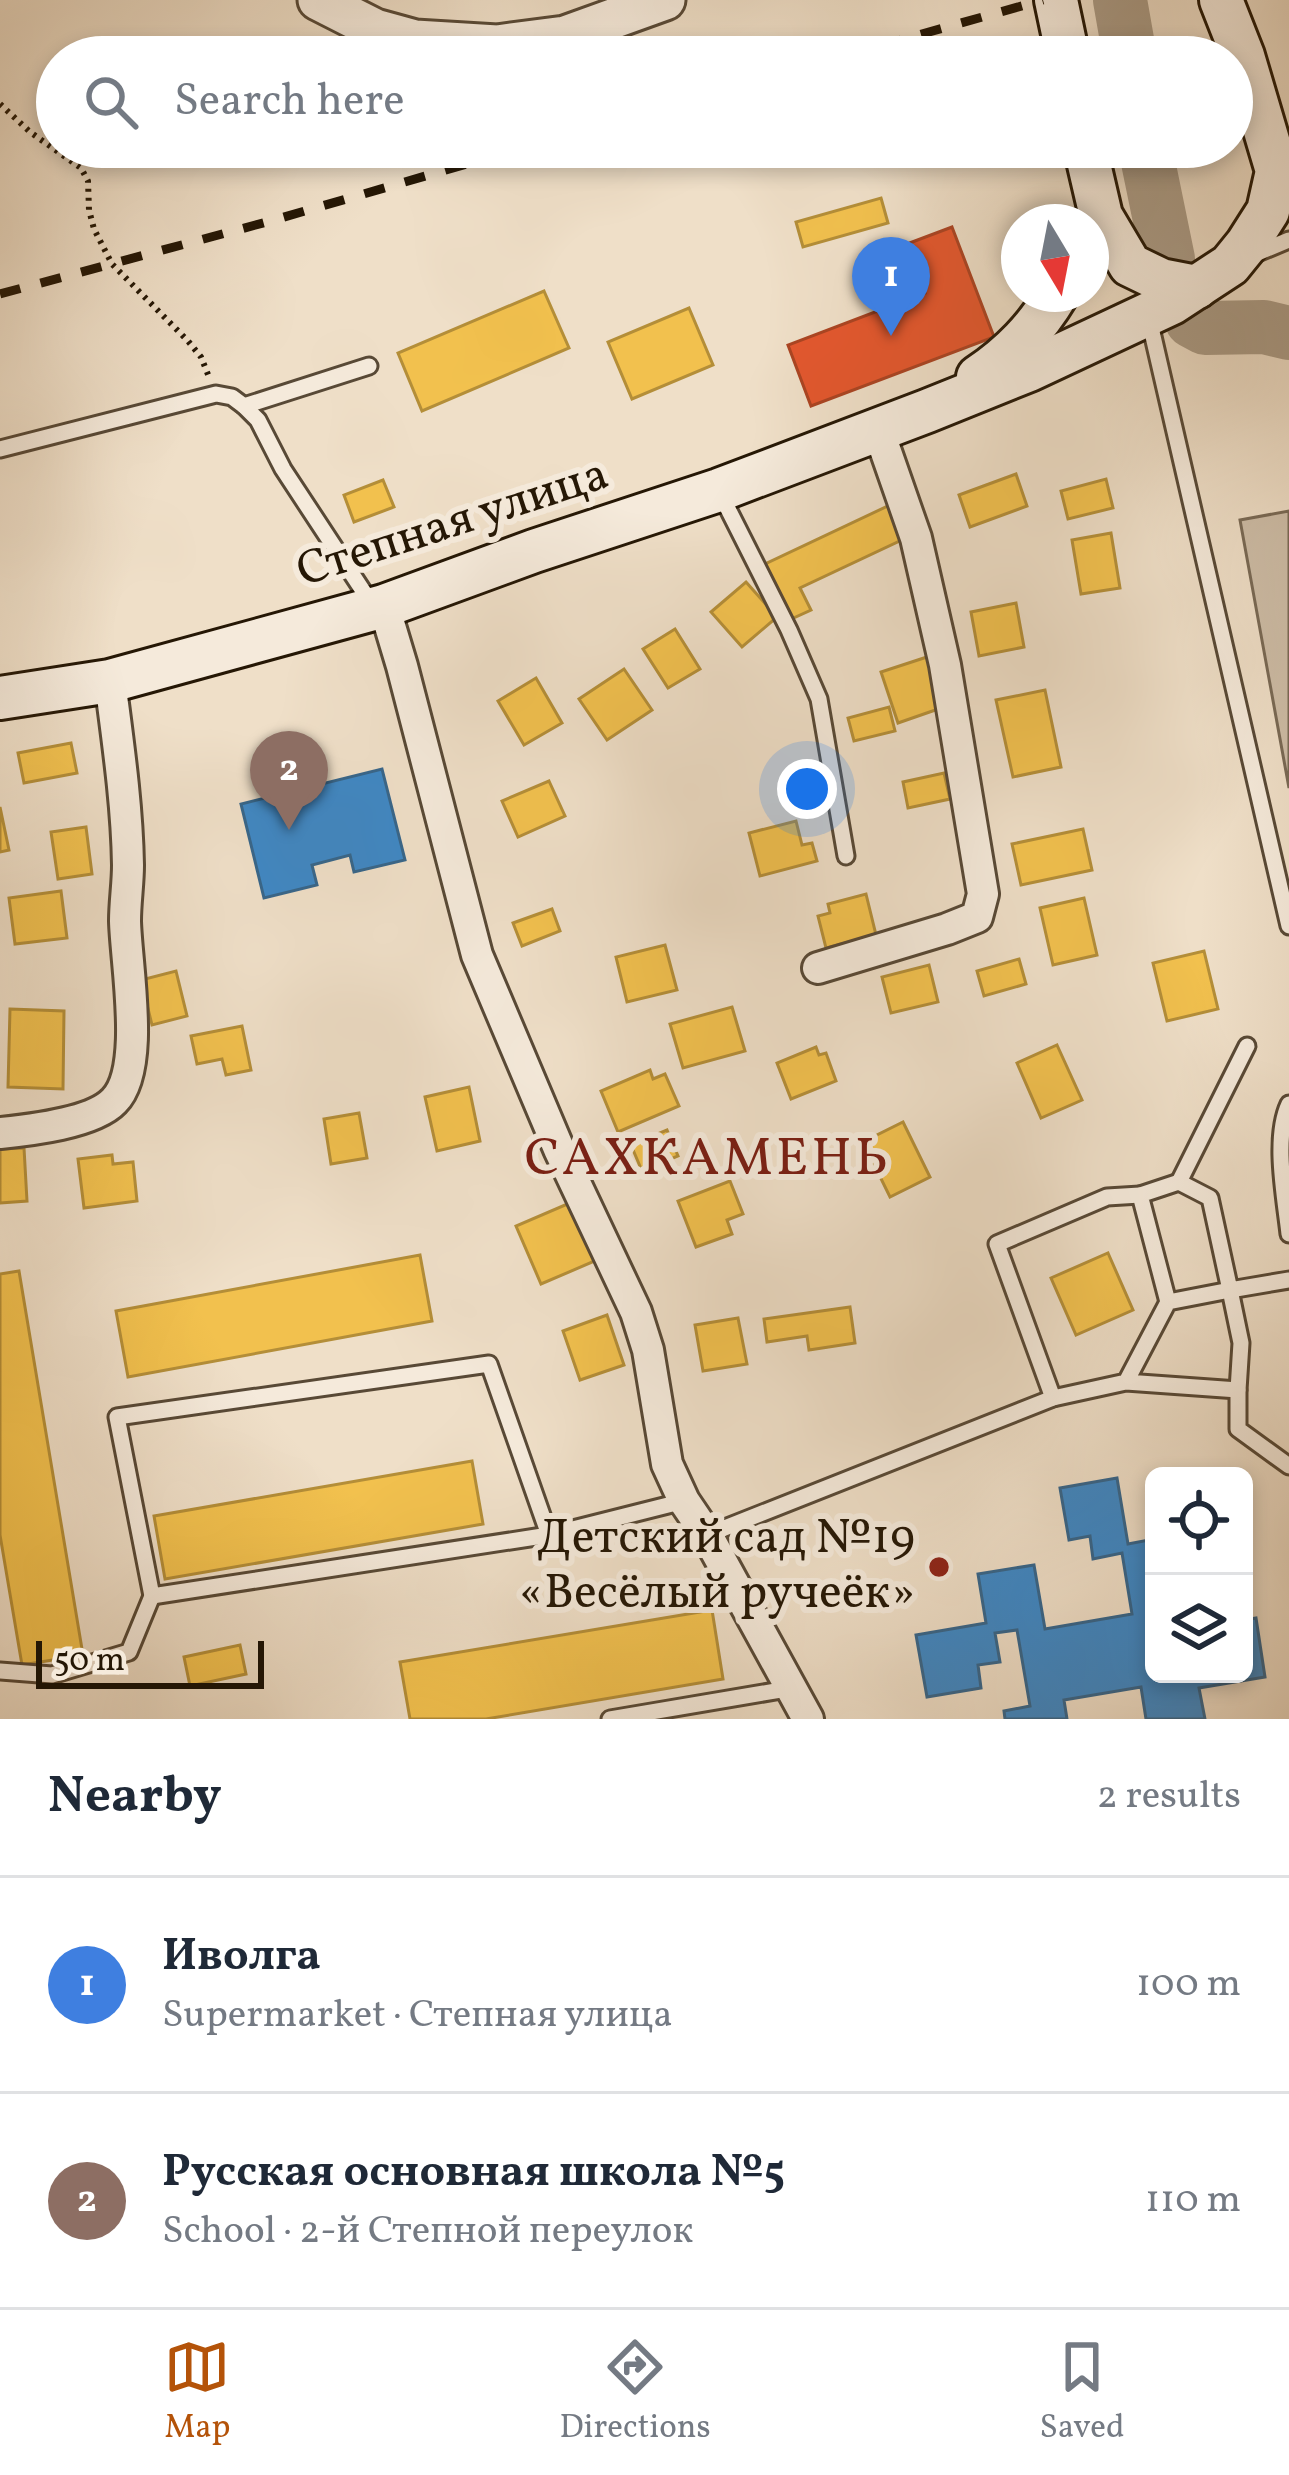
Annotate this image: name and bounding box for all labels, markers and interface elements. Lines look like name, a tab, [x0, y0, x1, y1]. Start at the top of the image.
search box	[36, 36, 1253, 168]
icon: search	[78, 69, 144, 135]
text: Search here	[174, 71, 405, 134]
north arrow	[1001, 204, 1109, 312]
pin: 1	[852, 237, 930, 336]
street label: Степная улица	[288, 442, 618, 606]
pin: 2	[250, 731, 328, 830]
your location	[777, 759, 837, 819]
district label: САХКАМЕНЬ	[525, 1123, 891, 1198]
map controls	[1145, 1467, 1253, 1683]
button: locate	[1145, 1467, 1253, 1575]
place label: Детский сад №19 «Весёлый ручеёк»	[520, 1506, 915, 1628]
marker: Детский сад №19 «Весёлый ручеёк»	[926, 1554, 952, 1580]
button: layers	[1145, 1575, 1253, 1683]
scale bar	[36, 1635, 264, 1688]
text: 50 m	[54, 1639, 125, 1685]
text: Nearby	[48, 1762, 222, 1833]
text: 2 results	[1097, 1770, 1241, 1824]
text: Иволга	[162, 1926, 321, 1989]
text: 1	[79, 1958, 95, 2012]
text: 100 m	[1136, 1958, 1241, 2012]
text: Supermarket · Степная улица	[162, 1989, 673, 2043]
text: Русская основная школа №5	[162, 2142, 785, 2205]
text: 2	[77, 2174, 97, 2228]
text: 110 m	[1145, 2174, 1241, 2228]
text: School · 2-й Степной переулок	[162, 2205, 693, 2259]
tab: Map	[164, 2334, 231, 2452]
tab: Directions	[559, 2334, 711, 2452]
tab: Saved	[1040, 2334, 1125, 2452]

